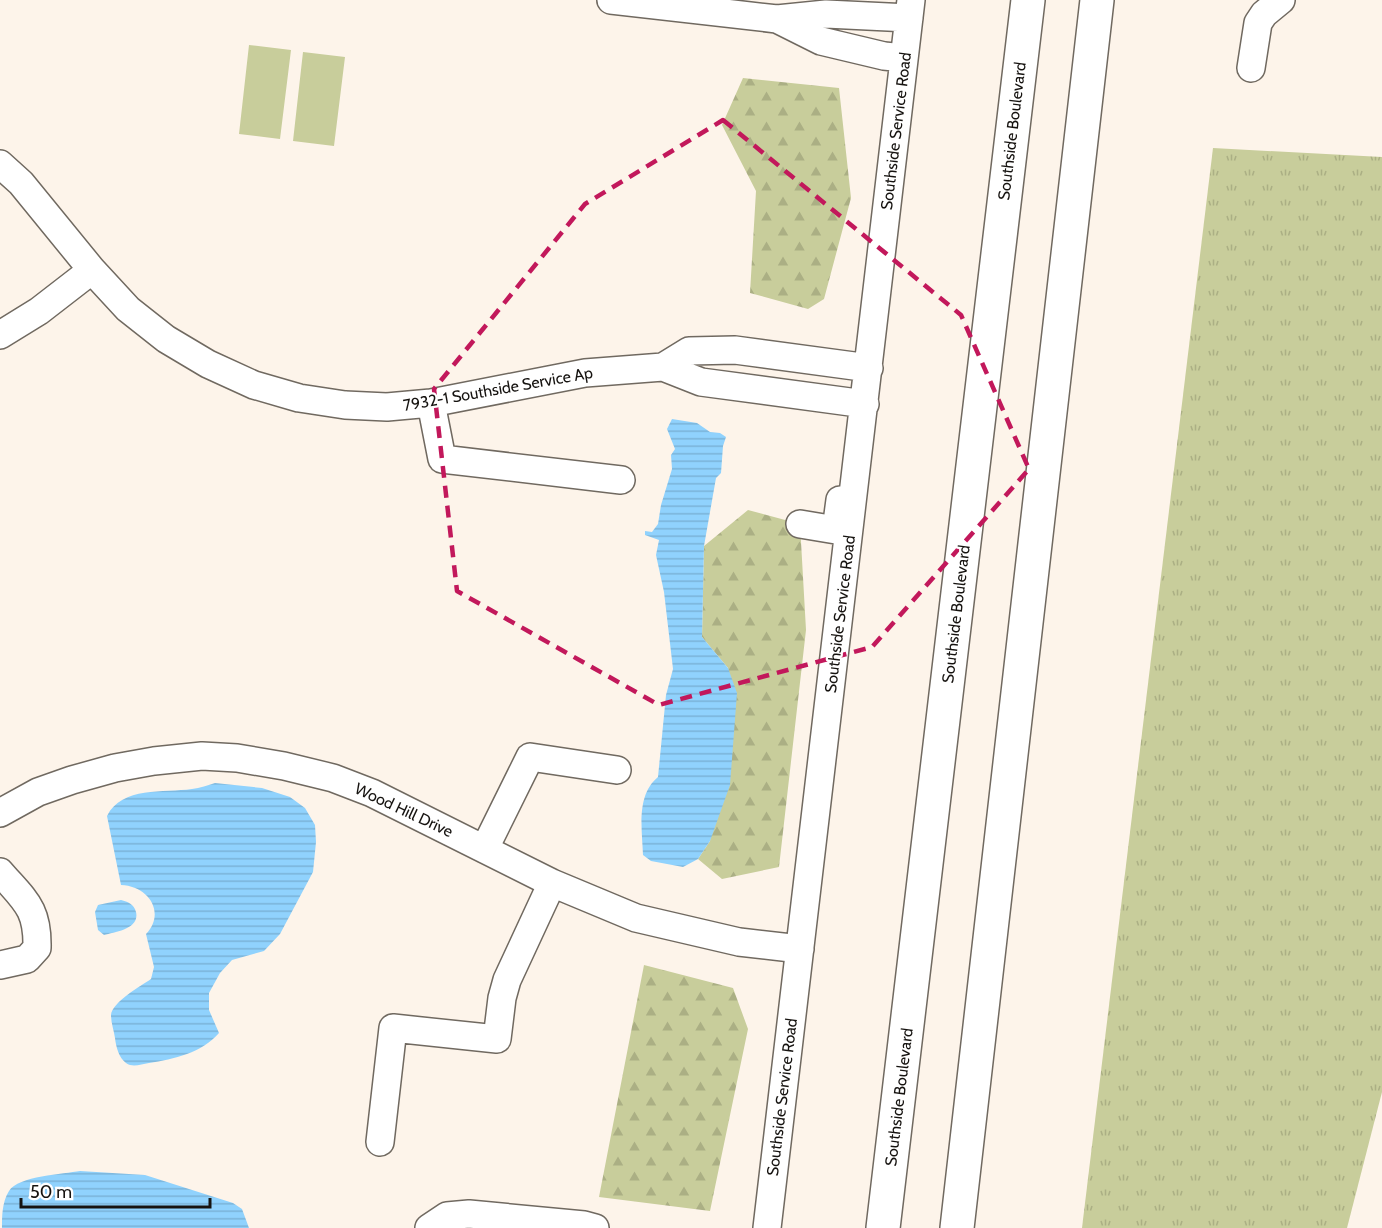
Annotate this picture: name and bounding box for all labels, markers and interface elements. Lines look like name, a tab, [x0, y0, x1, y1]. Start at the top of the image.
street label: Southside Service Road	[877, 51, 915, 211]
street label: Southside Boulevard	[994, 61, 1030, 201]
street label: 7932-1 Southside Service Ap	[402, 363, 594, 415]
street label: Southside Service Road	[821, 534, 859, 694]
street label: Southside Boulevard	[938, 544, 974, 684]
street label: Wood Hill Drive	[352, 779, 456, 841]
street label: Southside Service Road	[763, 1017, 801, 1177]
street label: Southside Boulevard	[881, 1027, 917, 1167]
scale bar	[21, 1171, 210, 1209]
text: 50 m	[30, 1181, 72, 1203]

